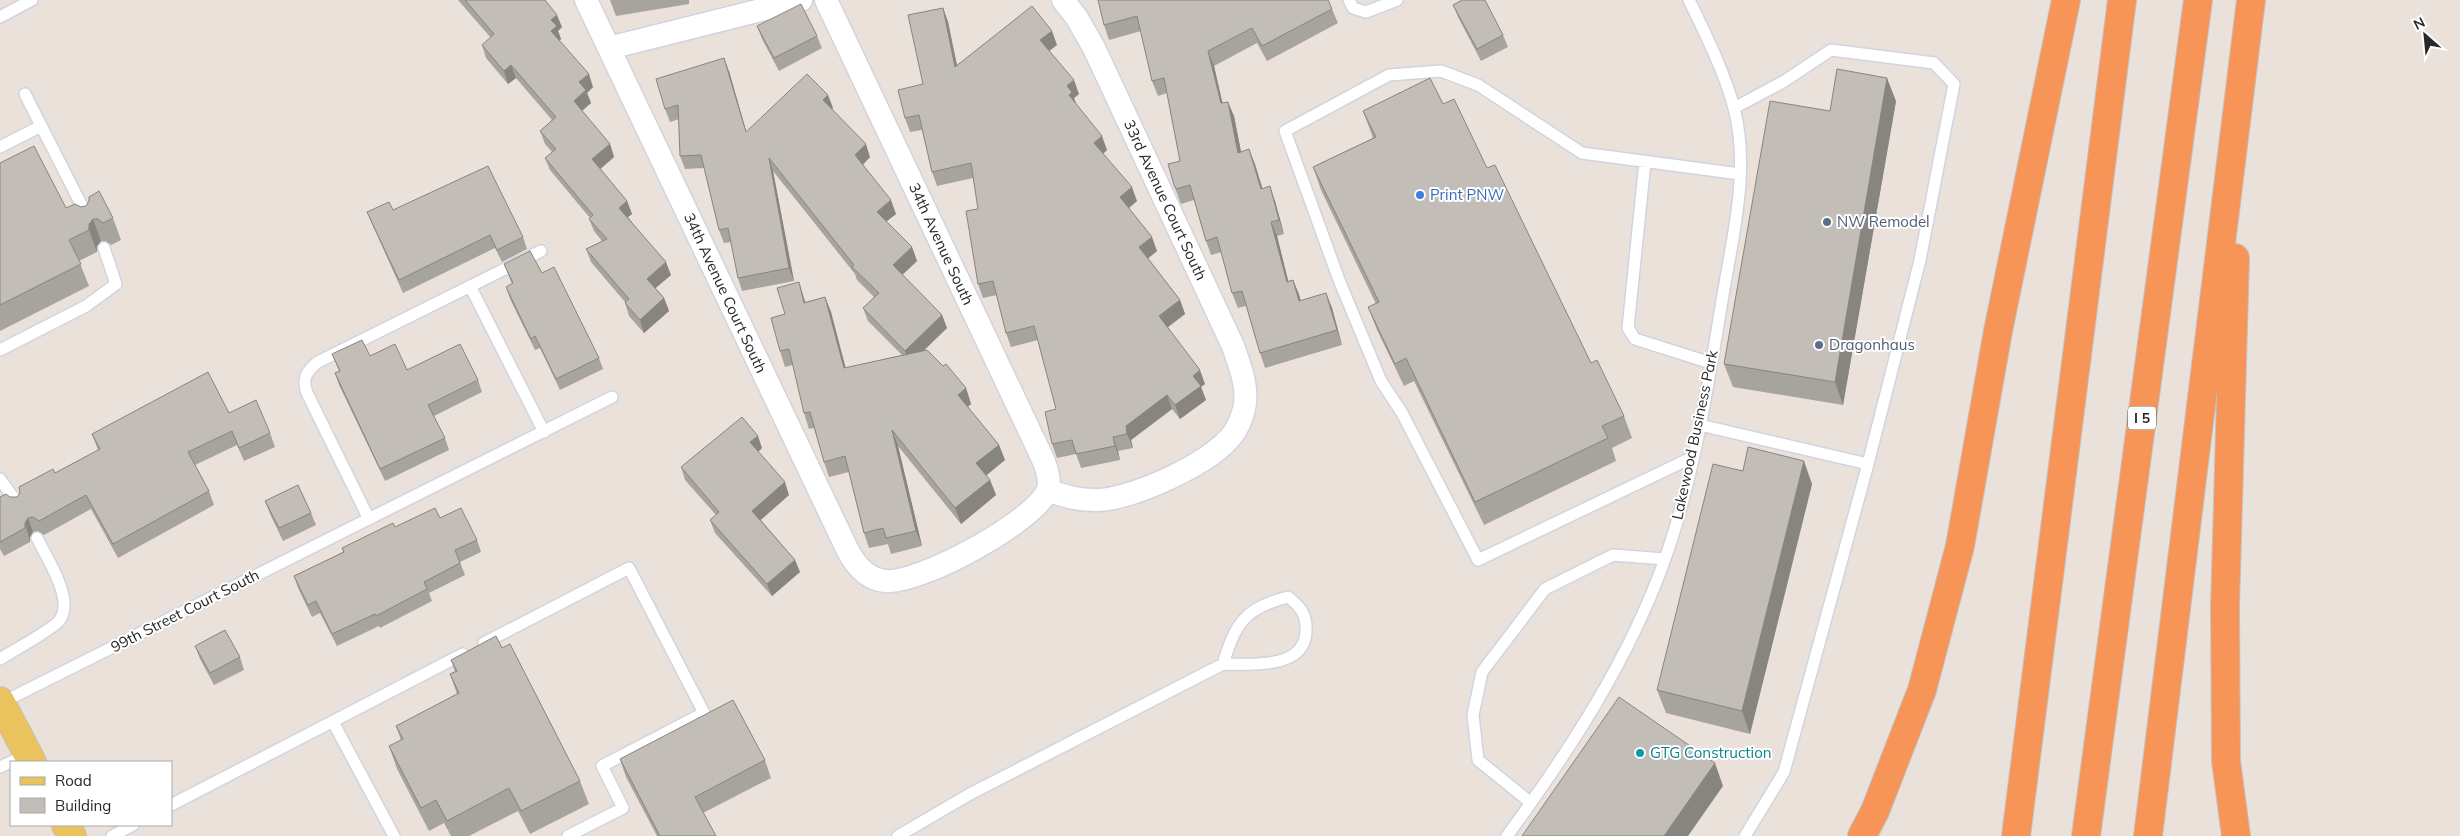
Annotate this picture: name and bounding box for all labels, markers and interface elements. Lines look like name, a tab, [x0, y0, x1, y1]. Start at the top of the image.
north arrow	[2400, 10, 2450, 60]
text: N	[2410, 13, 2428, 34]
street label: 33rd Avenue Court South	[1120, 116, 1211, 283]
street label: 34th Avenue South	[905, 180, 978, 308]
place label: Print PNW	[1430, 185, 1505, 204]
marker: Print PNW	[1414, 189, 1426, 201]
street label: 34th Avenue Court South	[680, 210, 771, 376]
place label: NW Remodel	[1837, 212, 1930, 231]
marker: NW Remodel	[1821, 216, 1833, 228]
place label: Dragonhaus	[1829, 335, 1915, 354]
marker: Dragonhaus	[1813, 339, 1825, 351]
street label: Lakewood Business Park	[1667, 348, 1722, 521]
road number: I 5	[2128, 406, 2156, 429]
street label: 99th Street Court South	[107, 565, 262, 656]
place label: GTG Construction	[1650, 743, 1772, 762]
marker: GTG Construction	[1634, 747, 1646, 759]
legend	[10, 761, 172, 826]
text: Road	[55, 771, 92, 790]
text: Building	[55, 796, 111, 815]

